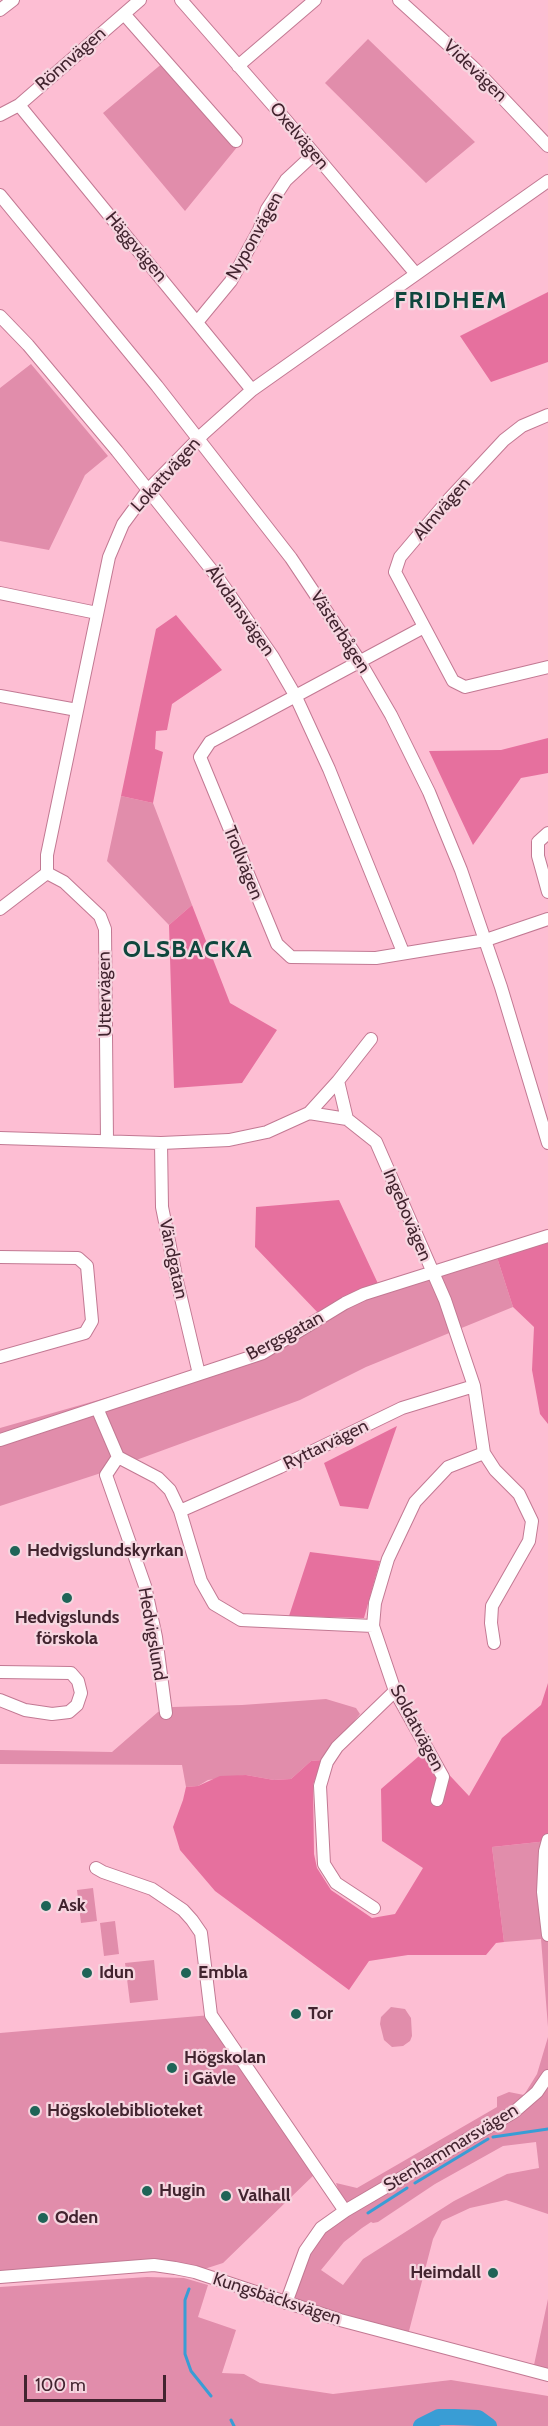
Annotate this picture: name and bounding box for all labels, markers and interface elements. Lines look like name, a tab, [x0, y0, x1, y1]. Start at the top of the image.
street label: Rönnvägen	[31, 23, 111, 95]
street label: Videvägen	[439, 35, 511, 107]
street label: Oxelvägen	[265, 98, 333, 174]
street label: Nyponvägen	[222, 188, 288, 284]
street label: Häggvägen	[100, 208, 172, 286]
district label: FRIDHEM	[394, 287, 508, 315]
street label: Lokattvägen	[127, 433, 205, 517]
street label: Almvägen	[409, 473, 475, 545]
street label: Älvdansvägen	[201, 562, 279, 660]
street label: Västerbågen	[305, 587, 375, 677]
street label: Trollvägen	[218, 823, 268, 903]
district label: OLSBACKA	[123, 936, 253, 964]
street label: Uttervägen	[93, 951, 117, 1037]
street label: Ingebovägen	[378, 1166, 436, 1264]
street label: Vändgatan	[154, 1217, 192, 1301]
street label: Bergsgatan	[243, 1307, 327, 1365]
street label: Ryttarvägen	[280, 1415, 372, 1475]
place label: Hedvigslundskyrkan	[27, 1540, 184, 1562]
marker: Hedvigslundskyrkan	[8, 1544, 22, 1558]
street label: Hedvigslund	[133, 1586, 171, 1682]
marker: Hedvigslunds förskola	[60, 1591, 74, 1605]
place label: Hedvigslunds förskola	[15, 1607, 119, 1650]
street label: Soldatvägen	[385, 1681, 449, 1775]
place label: Ask	[58, 1895, 86, 1917]
marker: Ask	[39, 1899, 53, 1913]
place label: Idun	[99, 1962, 134, 1984]
place label: Embla	[198, 1962, 248, 1984]
marker: Idun	[80, 1966, 94, 1980]
marker: Embla	[179, 1966, 193, 1980]
place label: Tor	[308, 2003, 333, 2025]
marker: Tor	[289, 2007, 303, 2021]
place label: Högskolan i Gävle	[184, 2047, 266, 2090]
marker: Högskolan i Gävle	[165, 2061, 179, 2075]
street label: Stenhammarsvägen	[380, 2099, 522, 2197]
place label: Högskolebiblioteket	[47, 2100, 203, 2122]
marker: Högskolebiblioteket	[28, 2104, 42, 2118]
place label: Hugin	[159, 2180, 206, 2202]
marker: Hugin	[140, 2184, 154, 2198]
place label: Valhall	[238, 2185, 290, 2207]
marker: Valhall	[219, 2189, 233, 2203]
place label: Oden	[55, 2207, 98, 2229]
marker: Oden	[36, 2211, 50, 2225]
place label: Heimdall	[410, 2262, 481, 2284]
marker: Heimdall	[486, 2266, 500, 2280]
street label: Kungsbäcksvägen	[210, 2268, 344, 2330]
scale bar	[27, 2363, 170, 2401]
text: 100 m	[35, 2374, 86, 2396]

